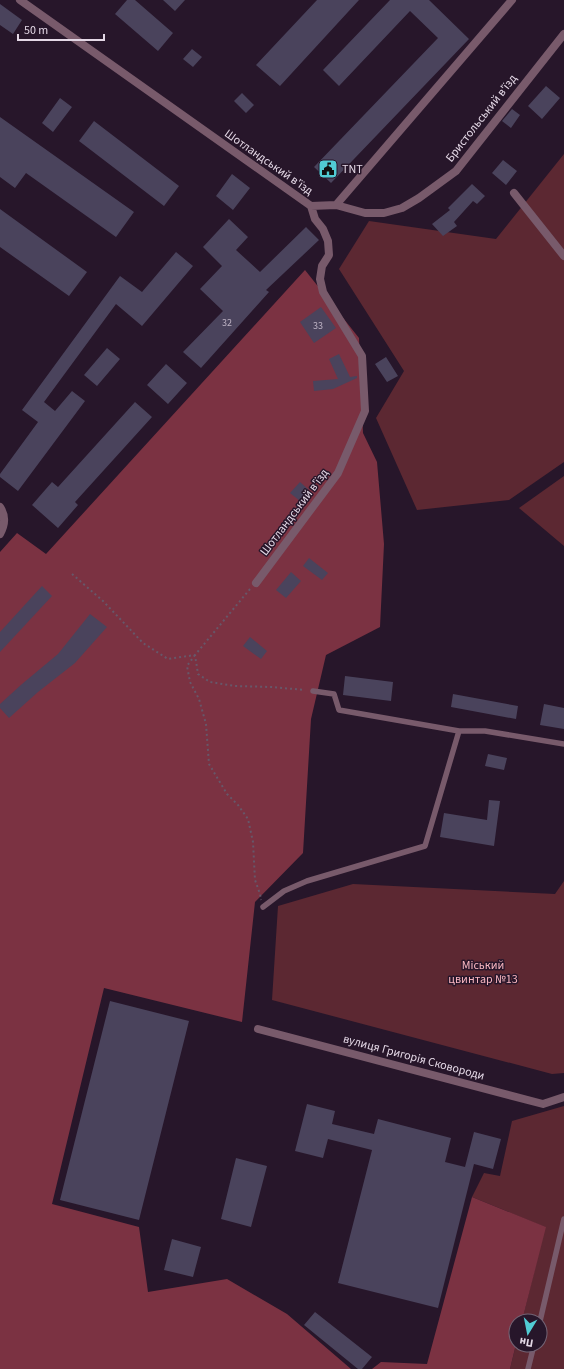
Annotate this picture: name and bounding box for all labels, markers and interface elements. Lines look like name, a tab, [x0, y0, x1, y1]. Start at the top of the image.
scale bar	[18, 16, 104, 42]
text: 50 m	[24, 22, 48, 39]
street label: Бристольський в'їзд	[442, 70, 521, 166]
street label: Шотландський в'їзд	[221, 125, 317, 200]
public building icon: TNT	[317, 158, 339, 180]
place label: TNT	[342, 161, 363, 178]
house number: 32	[222, 316, 232, 330]
house number: 33	[313, 319, 323, 333]
street label: Шотландський в'їзд	[256, 465, 333, 559]
park label: Міський цвинтар №13	[448, 957, 518, 988]
street label: вулиця Григорія Сковороди	[341, 1030, 487, 1085]
north arrow	[508, 1313, 548, 1353]
text: Пн	[518, 1334, 534, 1351]

